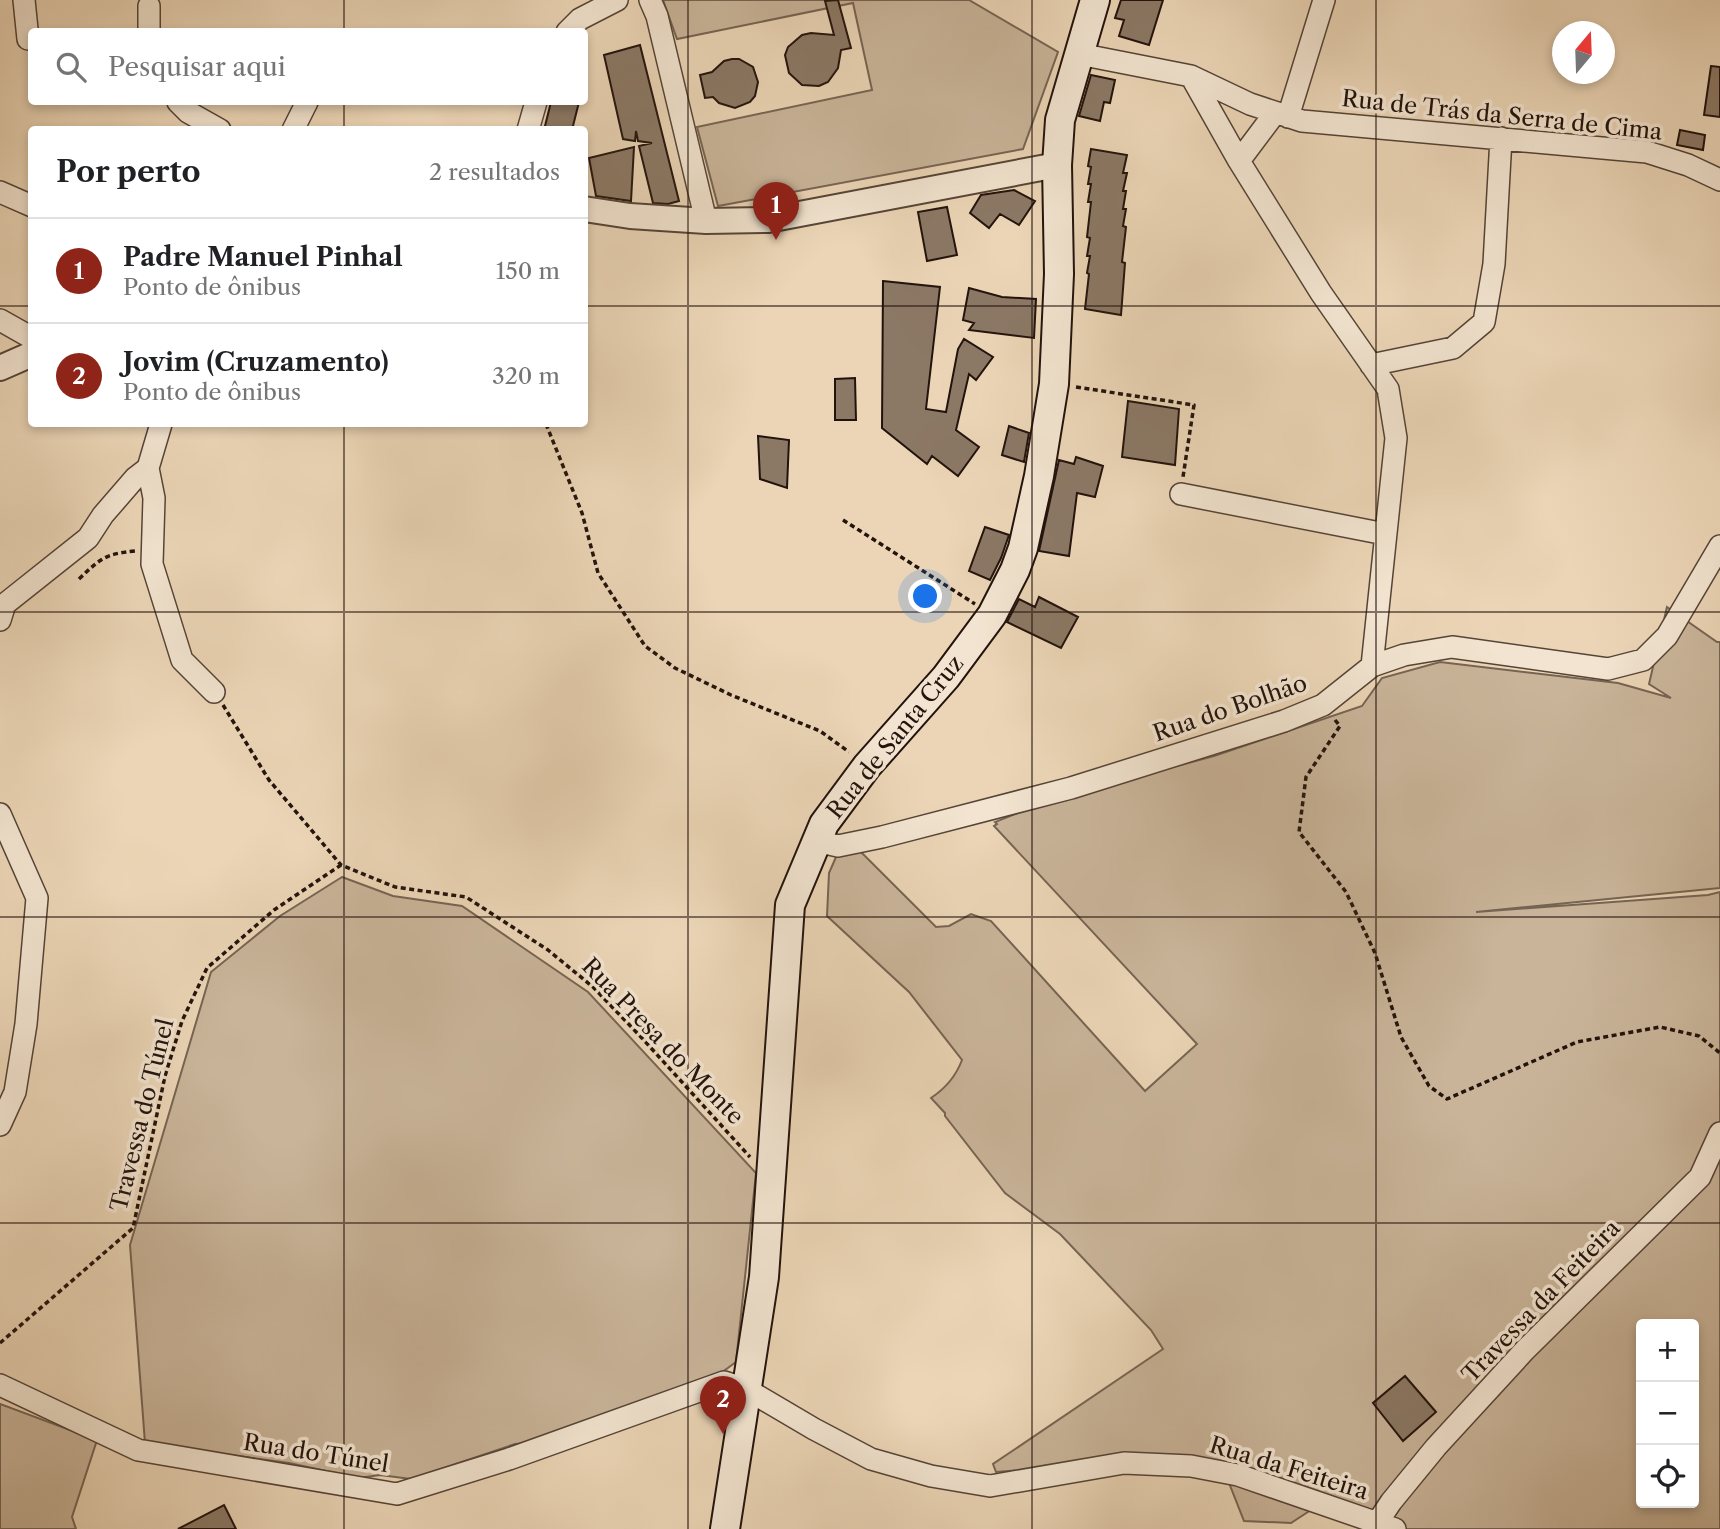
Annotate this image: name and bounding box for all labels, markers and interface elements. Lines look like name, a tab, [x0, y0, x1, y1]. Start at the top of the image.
north arrow	[1552, 21, 1615, 84]
search box	[28, 28, 588, 105]
icon: search	[52, 48, 90, 86]
text: Pesquisar aqui	[108, 51, 286, 83]
street label: Rua de Trás da Serra de Cima	[1340, 84, 1665, 146]
text: Por perto	[56, 153, 201, 190]
text: 2 resultados	[429, 158, 560, 186]
pin: 1	[753, 182, 799, 240]
text: Padre Manuel Pinhal	[123, 241, 403, 273]
text: 1	[74, 257, 84, 285]
text: 150 m	[496, 257, 560, 285]
text: Ponto de ônibus	[123, 273, 301, 301]
text: Jovim (Cruzamento)	[123, 346, 389, 378]
text: 2	[72, 362, 86, 390]
text: 320 m	[492, 362, 560, 390]
text: Ponto de ônibus	[123, 378, 301, 406]
your location	[908, 579, 942, 613]
street label: Rua de Santa Cruz	[821, 650, 969, 824]
street label: Rua do Bolhão	[1149, 669, 1311, 747]
street label: Rua Presa do Monte	[576, 952, 750, 1130]
street label: Travessa do Túnel	[105, 1016, 180, 1214]
street label: Travessa da Feiteira	[1456, 1213, 1626, 1388]
map controls	[1636, 1319, 1699, 1508]
button: +	[1636, 1319, 1699, 1382]
pin: 2	[700, 1376, 746, 1434]
button: −	[1636, 1382, 1699, 1445]
street label: Rua do Túnel	[241, 1428, 391, 1478]
street label: Rua da Feiteira	[1206, 1431, 1373, 1506]
button: locate	[1636, 1445, 1699, 1508]

